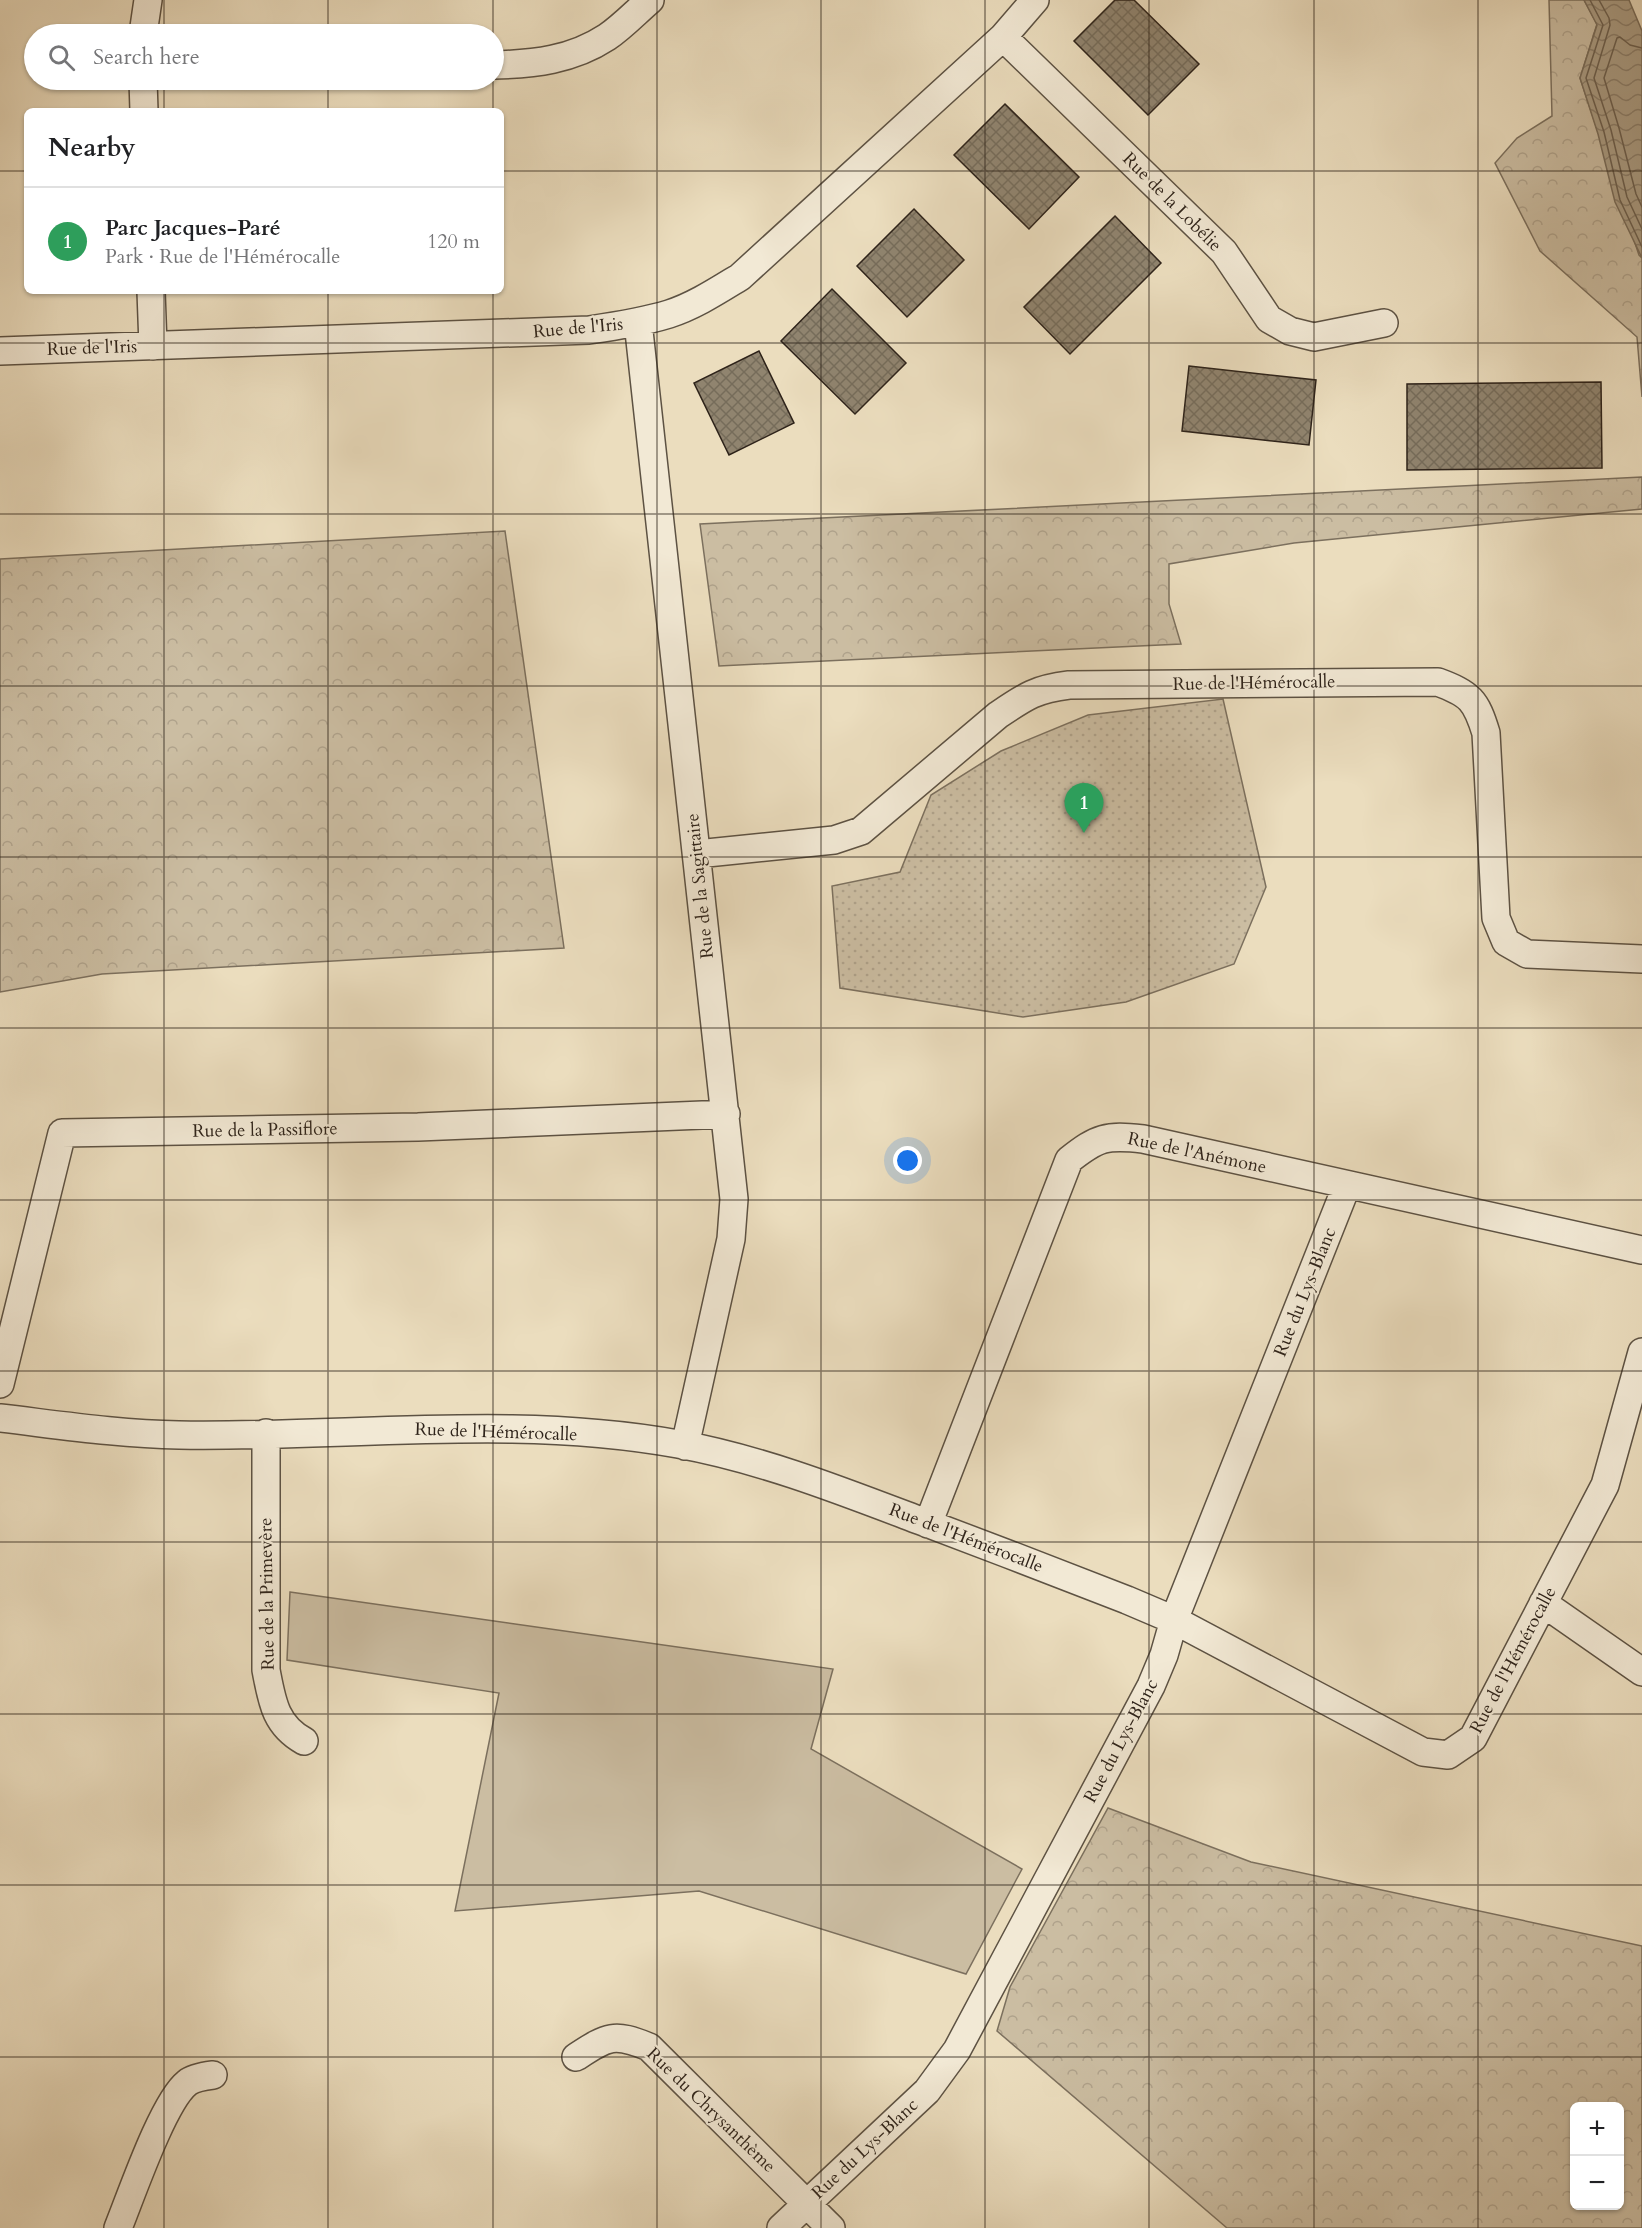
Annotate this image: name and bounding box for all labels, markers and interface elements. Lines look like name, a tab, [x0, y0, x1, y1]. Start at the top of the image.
search box	[24, 24, 504, 90]
icon: search	[45, 41, 78, 74]
text: Search here	[93, 42, 200, 72]
text: Nearby	[48, 130, 136, 165]
street label: Rue de la Lobélie	[1117, 147, 1227, 257]
text: Parc Jacques-Paré	[105, 213, 281, 243]
text: 1	[62, 228, 73, 255]
text: 120 m	[427, 228, 480, 255]
text: Park · Rue de l'Hémérocalle	[105, 243, 340, 270]
street label: Rue de l'Iris	[532, 312, 624, 344]
street label: Rue de l'Iris	[46, 334, 138, 362]
street label: Rue de l'Hémérocalle	[1172, 669, 1336, 697]
pin: 1	[1064, 784, 1104, 833]
street label: Rue de la Sagittaire	[680, 812, 720, 960]
street label: Rue de la Passiflore	[192, 1116, 338, 1144]
street label: Rue de l'Anémone	[1125, 1126, 1269, 1180]
your location	[893, 1146, 922, 1175]
street label: Rue du Lys-Blanc	[1268, 1224, 1342, 1360]
street label: Rue de l'Hémérocalle	[414, 1417, 578, 1447]
street label: Rue de l'Hémérocalle	[886, 1497, 1046, 1579]
street label: Rue de la Primevère	[253, 1517, 281, 1671]
street label: Rue de l'Hémérocalle	[1464, 1582, 1562, 1738]
street label: Rue du Lys-Blanc	[1078, 1675, 1164, 1807]
street label: Rue du Chrysanthème	[641, 2042, 781, 2178]
street label: Rue du Lys-Blanc	[806, 2093, 924, 2205]
map controls	[1570, 2102, 1624, 2210]
button: +	[1570, 2102, 1624, 2156]
button: −	[1570, 2156, 1624, 2210]

